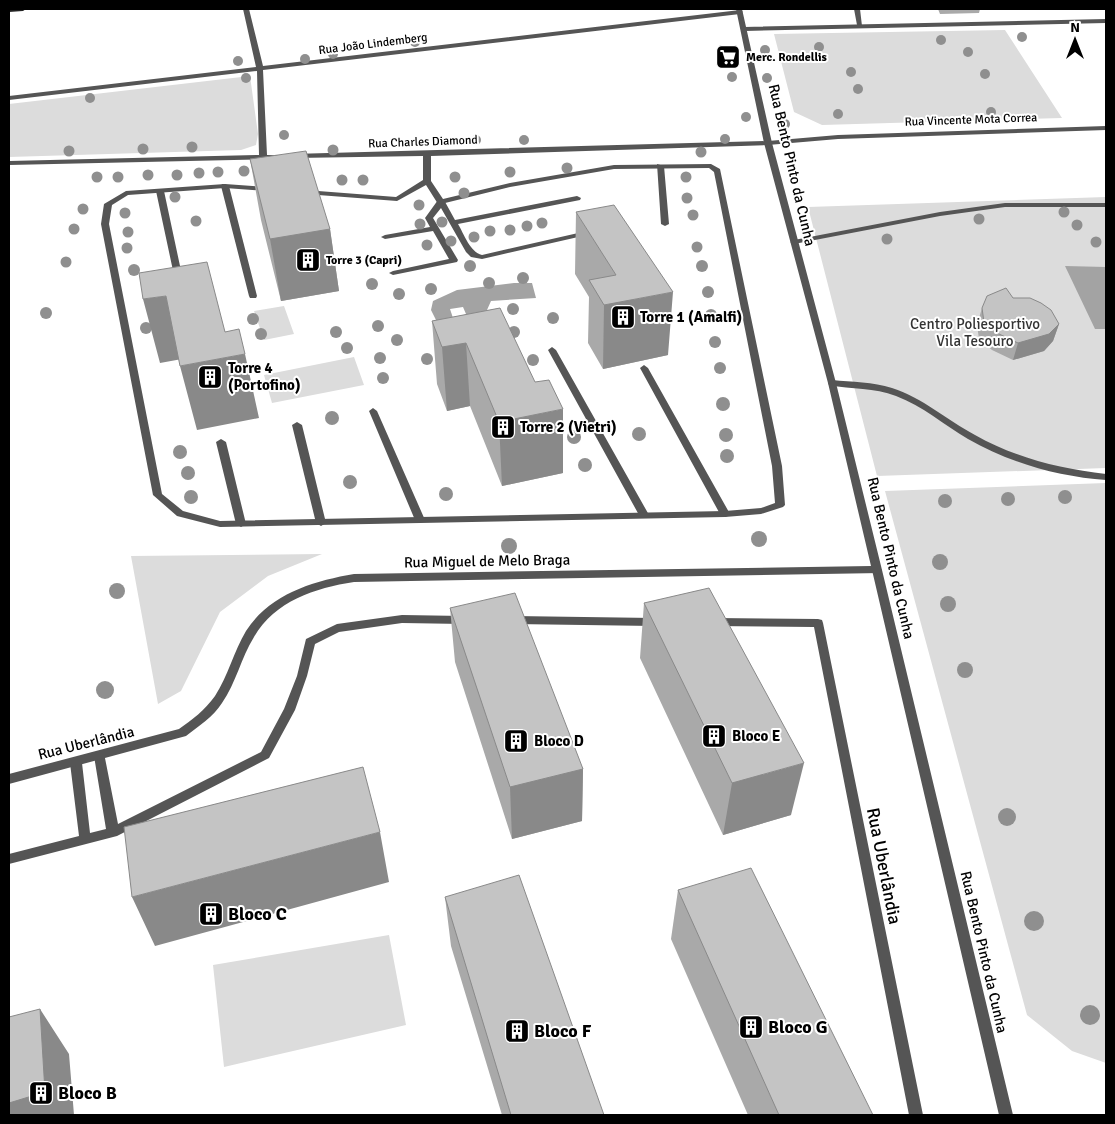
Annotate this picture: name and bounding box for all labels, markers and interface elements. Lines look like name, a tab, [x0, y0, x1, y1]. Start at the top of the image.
north arrow	[1050, 15, 1100, 65]
text: N	[1070, 19, 1080, 36]
street label: Rua João Lindemberg	[318, 30, 428, 58]
supermarket icon: Merc. Rondellis	[715, 44, 741, 70]
place label: Merc. Rondellis	[746, 50, 828, 65]
street label: Rua Bento Pinto da Cunha	[765, 82, 819, 248]
street label: Rua Vincente Mota Correa	[904, 110, 1038, 130]
street label: Rua Charles Diamond	[368, 133, 478, 151]
building icon: Torre 3 (Capri)	[295, 247, 321, 273]
place label: Torre 3 (Capri)	[326, 253, 402, 268]
building icon: Torre 1 (Amalfi)	[610, 304, 636, 330]
place label: Torre 1 (Amalfi)	[640, 308, 742, 326]
park label: Centro Poliesportivo Vila Tesouro	[910, 315, 1040, 350]
place label: Torre 4 (Portofino)	[228, 359, 301, 394]
building icon: Torre 4 (Portofino)	[197, 364, 223, 390]
building icon: Torre 2 (Vietri)	[490, 414, 516, 440]
place label: Torre 2 (Vietri)	[520, 418, 617, 436]
street label: Rua Bento Pinto da Cunha	[864, 475, 918, 641]
street label: Rua Miguel de Melo Braga	[404, 551, 570, 571]
street label: Rua Uberlândia	[36, 722, 136, 764]
building icon: Bloco E	[701, 723, 727, 749]
place label: Bloco E	[732, 727, 781, 745]
building icon: Bloco D	[503, 728, 529, 754]
place label: Bloco D	[534, 732, 584, 750]
street label: Rua Uberlândia	[862, 806, 906, 926]
street label: Rua Bento Pinto da Cunha	[957, 869, 1011, 1035]
building icon: Bloco C	[198, 901, 224, 927]
place label: Bloco C	[228, 903, 287, 925]
building icon: Bloco G	[738, 1014, 764, 1040]
place label: Bloco G	[768, 1016, 827, 1038]
building icon: Bloco F	[504, 1018, 530, 1044]
place label: Bloco F	[534, 1020, 592, 1042]
building icon: Bloco B	[28, 1080, 54, 1106]
place label: Bloco B	[58, 1082, 117, 1104]

